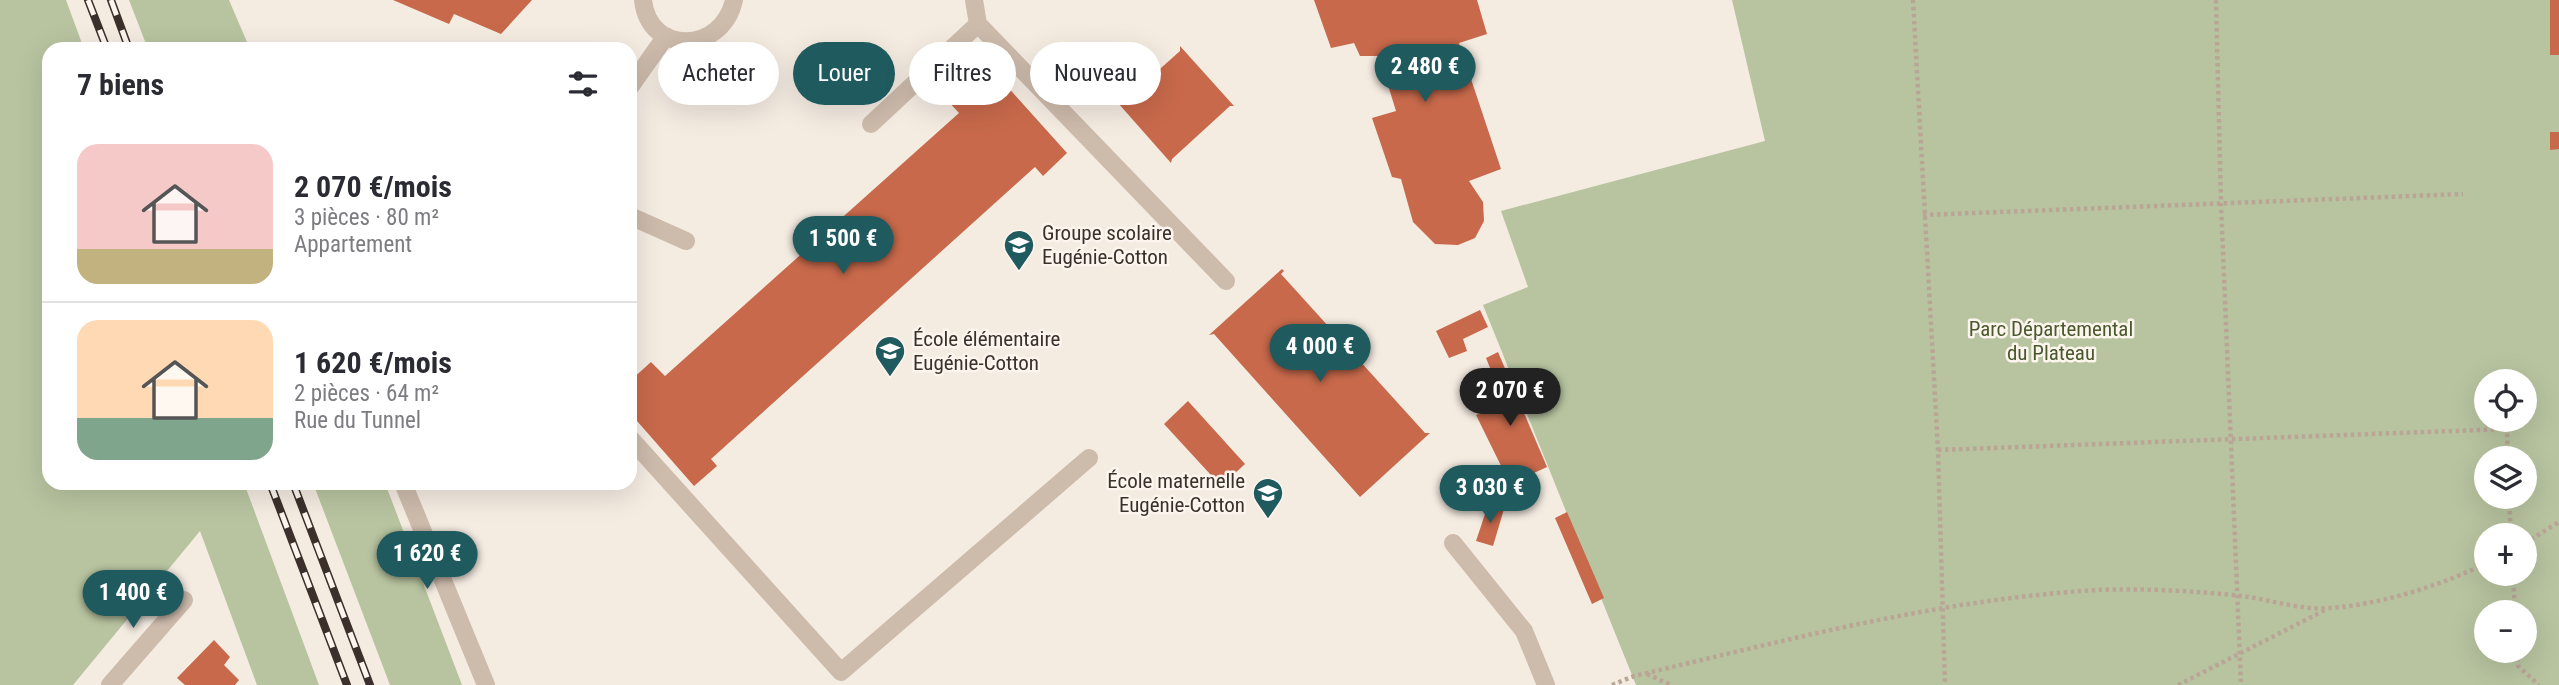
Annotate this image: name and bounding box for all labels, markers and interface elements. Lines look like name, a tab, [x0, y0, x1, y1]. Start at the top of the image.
chip: Acheter	[658, 42, 779, 105]
chip: Louer	[793, 42, 895, 105]
chip: Filtres	[909, 42, 1016, 105]
chip: Nouveau	[1030, 42, 1161, 105]
pin: 2 480 €	[1360, 44, 1490, 104]
text: 2 480 €	[1391, 53, 1459, 80]
icon: filters	[564, 65, 602, 103]
text: 7 biens	[77, 67, 164, 102]
text: 2 070 €/mois	[294, 169, 452, 204]
icon: home	[133, 172, 217, 256]
text: 3 pièces · 80 m²	[294, 204, 439, 231]
pin: 1 500 €	[778, 216, 908, 276]
place label: Groupe scolaire Eugénie-Cotton	[1042, 221, 1172, 269]
text: 1 500 €	[809, 225, 877, 252]
school or university icon: Groupe scolaire Eugénie-Cotton	[1002, 228, 1036, 272]
text: Appartement	[294, 231, 412, 258]
park label: Parc Départemental du Plateau	[1969, 317, 2133, 365]
pin: 4 000 €	[1255, 324, 1385, 384]
place label: École élémentaire Eugénie-Cotton	[913, 327, 1061, 375]
text: 4 000 €	[1286, 333, 1354, 360]
school or university icon: École élémentaire Eugénie-Cotton	[873, 334, 907, 378]
text: 1 620 €/mois	[294, 345, 452, 380]
icon: home	[133, 348, 217, 432]
pin: 2 070 €	[1445, 368, 1575, 428]
map controls	[2474, 369, 2537, 663]
button: locate	[2474, 369, 2537, 432]
text: 2 070 €	[1476, 377, 1544, 404]
text: 2 pièces · 64 m²	[294, 380, 439, 407]
text: Rue du Tunnel	[294, 407, 421, 434]
button: layers	[2474, 446, 2537, 509]
pin: 3 030 €	[1425, 466, 1555, 525]
place label: École maternelle Eugénie-Cotton	[1107, 469, 1245, 517]
text: 3 030 €	[1456, 474, 1524, 501]
school or university icon: École maternelle Eugénie-Cotton	[1251, 476, 1285, 520]
button: +	[2474, 523, 2537, 586]
pin: 1 620 €	[362, 532, 492, 591]
text: 1 620 €	[393, 540, 461, 567]
pin: 1 400 €	[68, 570, 198, 630]
text: 1 400 €	[99, 579, 167, 606]
button: −	[2474, 600, 2537, 663]

